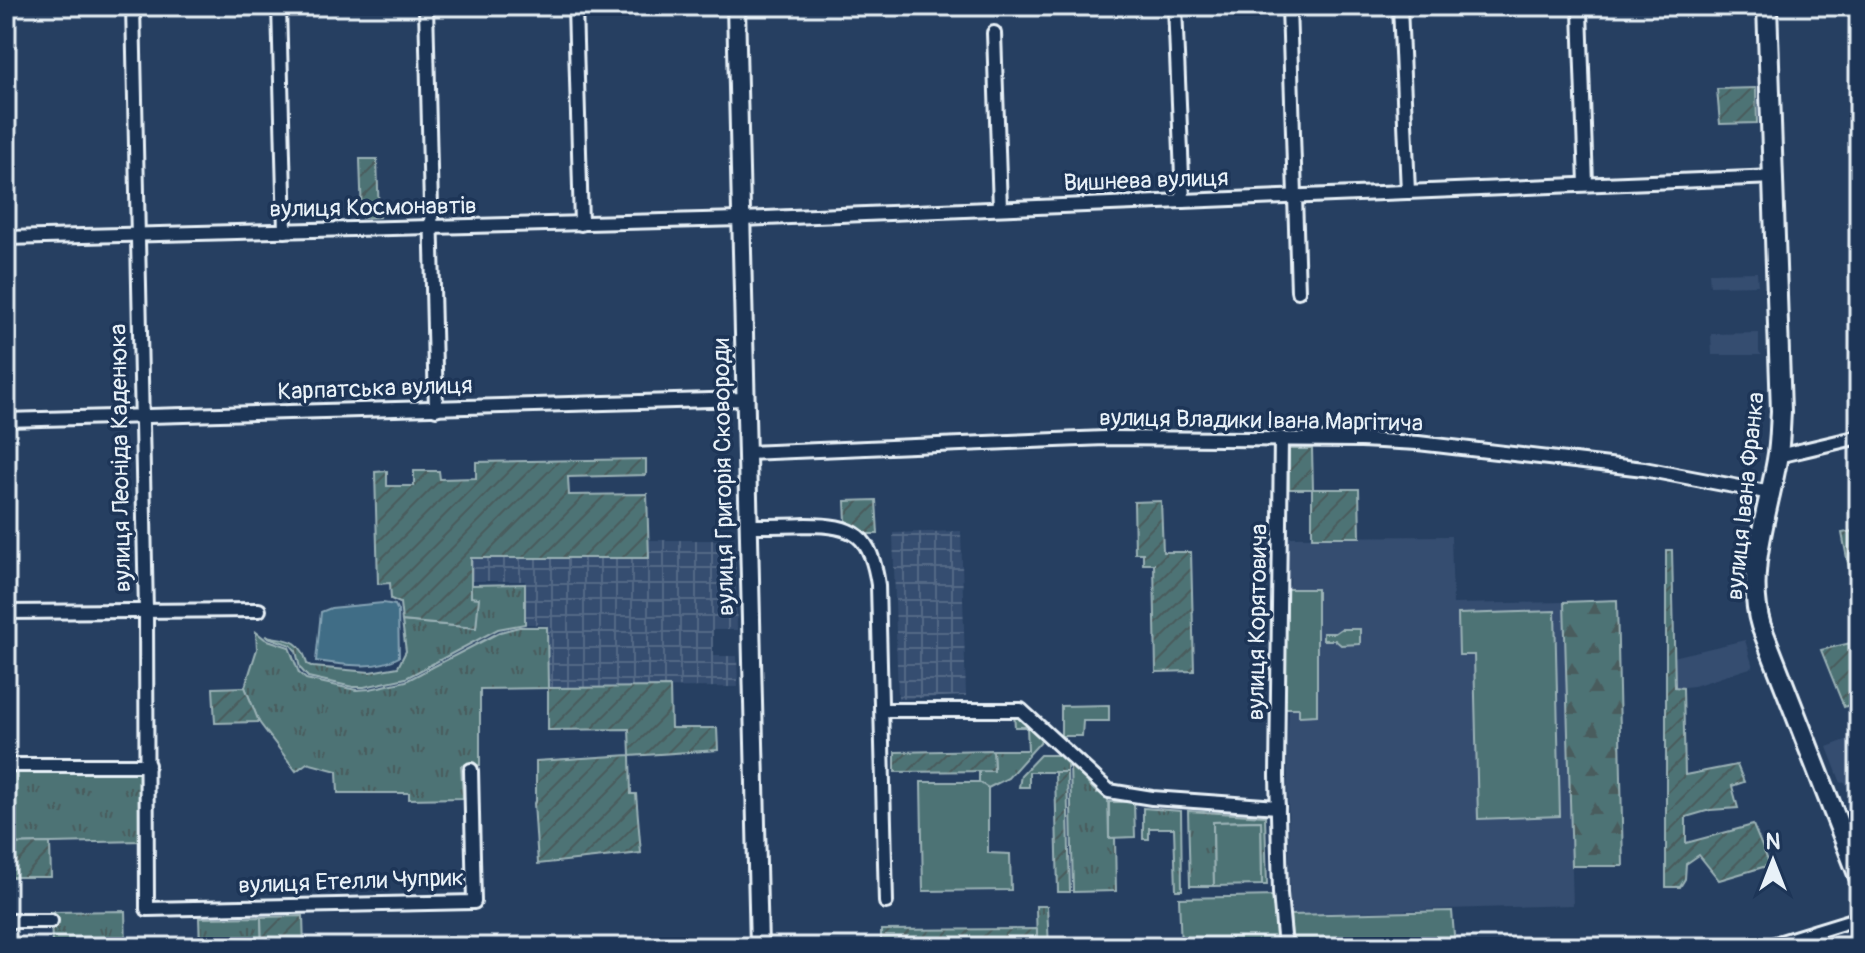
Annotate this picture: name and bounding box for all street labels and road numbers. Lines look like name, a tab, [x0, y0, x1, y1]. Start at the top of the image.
street label: Вишнева вулиця	[1063, 163, 1229, 198]
street label: вулиця Космонавтів	[269, 191, 477, 224]
street label: вулиця Леоніда Каденюка	[104, 324, 137, 592]
street label: вулиця Григорія Сковороди	[707, 338, 740, 616]
street label: Карпатська вулиця	[277, 371, 473, 406]
street label: вулиця Івана Франка	[1720, 391, 1771, 602]
street label: вулиця Владики Івана Маргітича	[1099, 403, 1423, 438]
street label: вулиця Корятовича	[1241, 523, 1274, 721]
street label: вулиця Етелли Чуприк	[238, 863, 464, 900]

